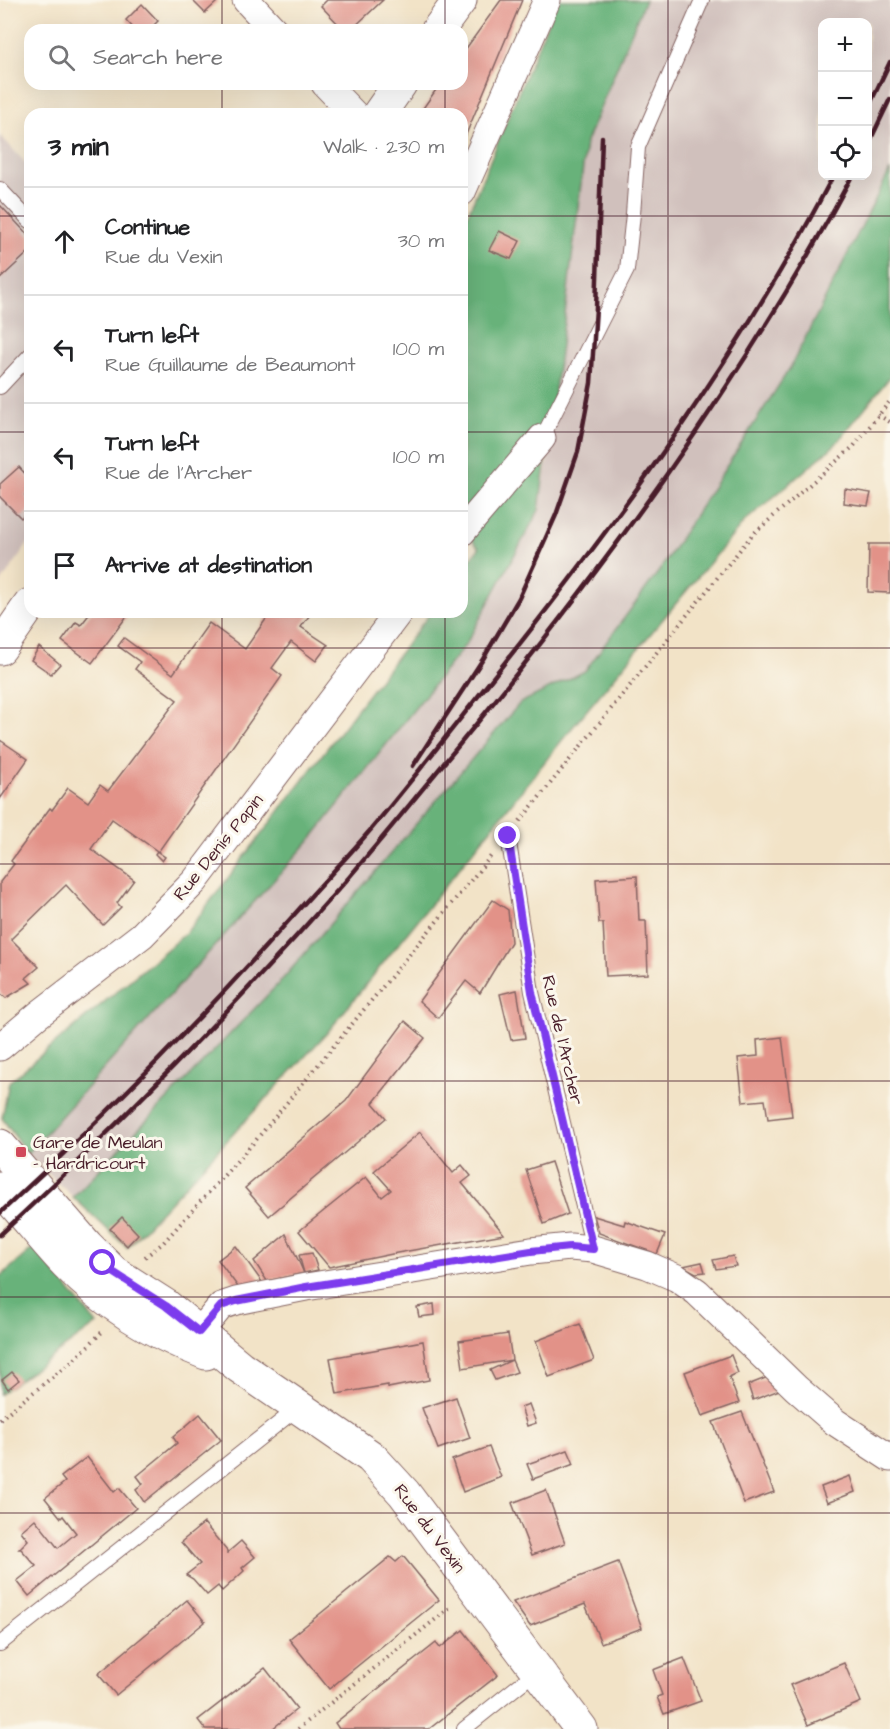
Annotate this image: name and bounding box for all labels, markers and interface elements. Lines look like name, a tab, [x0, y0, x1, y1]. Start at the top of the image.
map controls	[818, 18, 872, 180]
button: +	[818, 18, 872, 72]
search box	[24, 24, 468, 90]
icon: search	[45, 41, 78, 74]
text: Search here	[93, 42, 223, 73]
button: −	[818, 72, 872, 126]
button: locate	[818, 126, 872, 180]
text: 3 min	[48, 129, 109, 165]
text: Walk · 230 m	[323, 133, 444, 161]
text: Continue	[105, 212, 190, 243]
icon: ahead	[48, 225, 81, 258]
text: 30 m	[398, 227, 444, 255]
text: Rue du Vexin	[105, 243, 222, 271]
text: Turn left	[105, 320, 199, 351]
icon: left	[48, 333, 81, 366]
text: 100 m	[393, 335, 444, 363]
text: Rue Guillaume de Beaumont	[105, 351, 356, 379]
text: Turn left	[105, 428, 199, 459]
icon: left	[48, 441, 81, 474]
text: 100 m	[393, 443, 444, 471]
text: Rue de l'Archer	[105, 459, 252, 487]
icon: arrive	[48, 549, 81, 582]
text: Arrive at destination	[105, 550, 312, 581]
street label: Rue Denis Papin	[168, 789, 269, 906]
route end	[494, 822, 520, 848]
street label: Rue de l'Archer	[535, 973, 590, 1107]
place label: Gare de Meulan - Hardricourt	[33, 1130, 162, 1176]
marker: Gare de Meulan - Hardricourt	[14, 1145, 28, 1159]
route start	[89, 1249, 115, 1275]
street label: Rue du Vexin	[388, 1479, 471, 1578]

